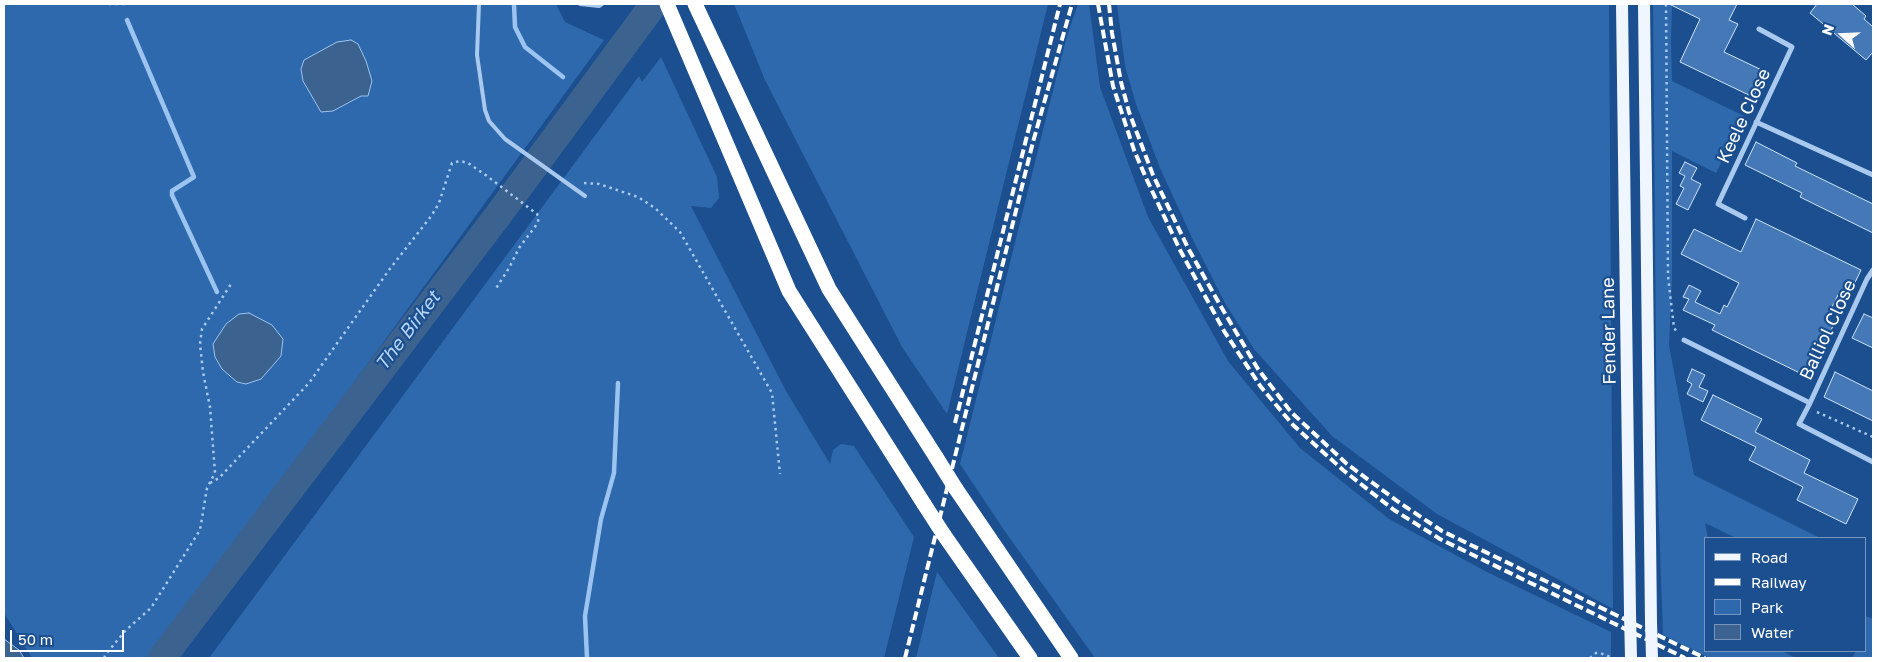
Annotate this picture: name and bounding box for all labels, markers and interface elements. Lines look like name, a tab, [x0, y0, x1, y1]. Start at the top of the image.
north arrow	[1817, 10, 1867, 60]
text: N	[1818, 22, 1837, 38]
street label: Keele Close	[1713, 65, 1775, 167]
street label: Balliol Close	[1795, 276, 1861, 384]
street label: Fender Lane	[1597, 277, 1621, 385]
water label: The Birket	[371, 287, 445, 375]
legend	[1704, 537, 1867, 652]
text: Road	[1751, 548, 1788, 566]
text: Railway	[1751, 573, 1807, 591]
text: Park	[1751, 598, 1783, 616]
scale bar	[12, 620, 126, 652]
text: Water	[1751, 623, 1794, 641]
text: 50 m	[18, 630, 53, 648]

